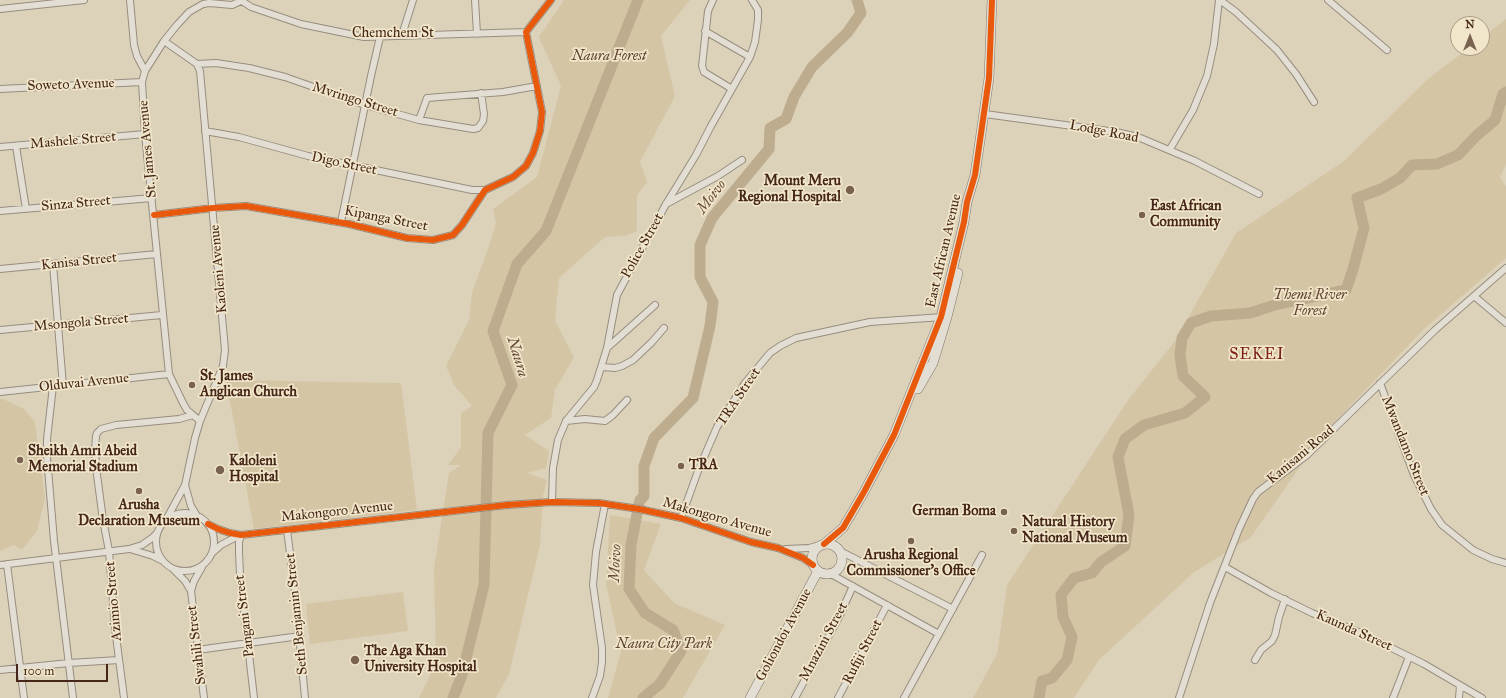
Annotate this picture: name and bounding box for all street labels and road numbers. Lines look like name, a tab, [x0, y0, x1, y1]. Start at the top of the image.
street label: Chemchem St	[352, 26, 434, 42]
street label: Soweto Avenue	[27, 75, 115, 95]
street label: Mvringo Street	[310, 79, 400, 121]
street label: St. James Avenue	[135, 100, 161, 198]
street label: Lodge Road	[1068, 117, 1140, 147]
street label: Mashele Street	[29, 129, 117, 153]
street label: Digo Street	[310, 149, 378, 179]
street label: East African Avenue	[923, 192, 965, 310]
street label: Sinza Street	[41, 193, 111, 215]
street label: Kipanga Street	[343, 203, 429, 235]
street label: Police Street	[618, 210, 668, 282]
street label: Kaoleni Avenue	[207, 224, 231, 314]
street label: Kanisa Street	[40, 250, 118, 274]
street label: Msongola Street	[33, 310, 129, 336]
street label: TRA Street	[713, 365, 765, 429]
street label: Olduvai Avenue	[38, 370, 130, 396]
street label: Mwandamo Street	[1377, 394, 1433, 498]
street label: Kanisani Road	[1264, 422, 1338, 488]
street label: Makongoro Avenue	[661, 494, 773, 542]
street label: Makongoro Avenue	[280, 498, 394, 526]
street label: Seth Benjamin Street	[282, 552, 312, 676]
street label: Azimio Street	[102, 560, 126, 642]
street label: Pangani Street	[232, 574, 258, 658]
street label: Goliondoi Avenue	[752, 586, 816, 684]
street label: Mnazini Street	[796, 599, 852, 685]
street label: Swahili Street	[184, 604, 210, 686]
street label: Kaunda Street	[1313, 607, 1395, 655]
street label: Rufiji Street	[840, 617, 886, 687]

